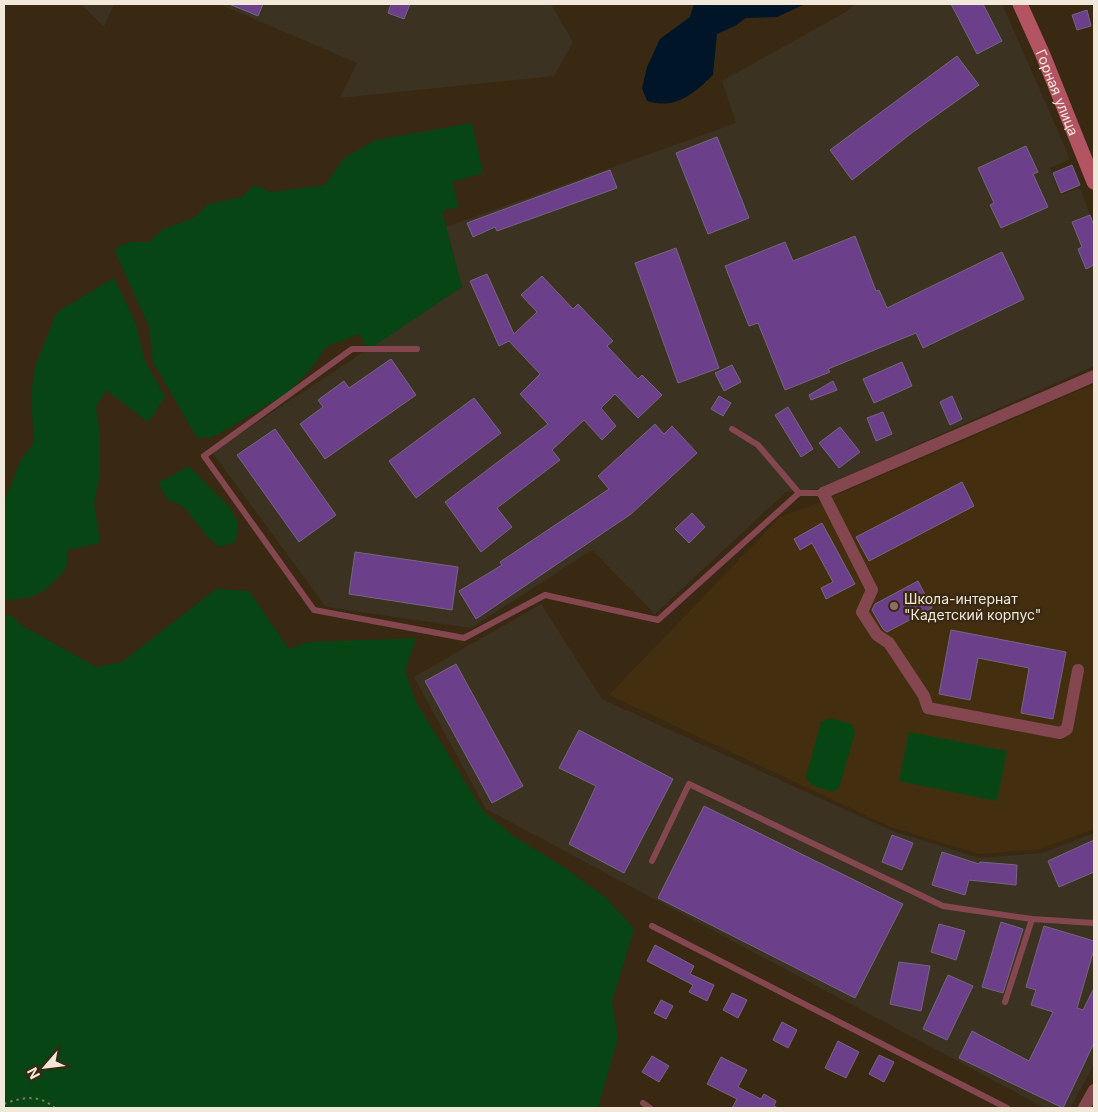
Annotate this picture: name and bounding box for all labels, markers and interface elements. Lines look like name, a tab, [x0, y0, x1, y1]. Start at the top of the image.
street label: Горная улица	[1033, 46, 1083, 138]
place label: Школа-интернат "Кадетский корпус"	[904, 590, 1041, 623]
marker: Школа-интернат "Кадетский корпус"	[888, 600, 900, 612]
north arrow	[20, 1042, 70, 1092]
text: N	[23, 1065, 43, 1082]

